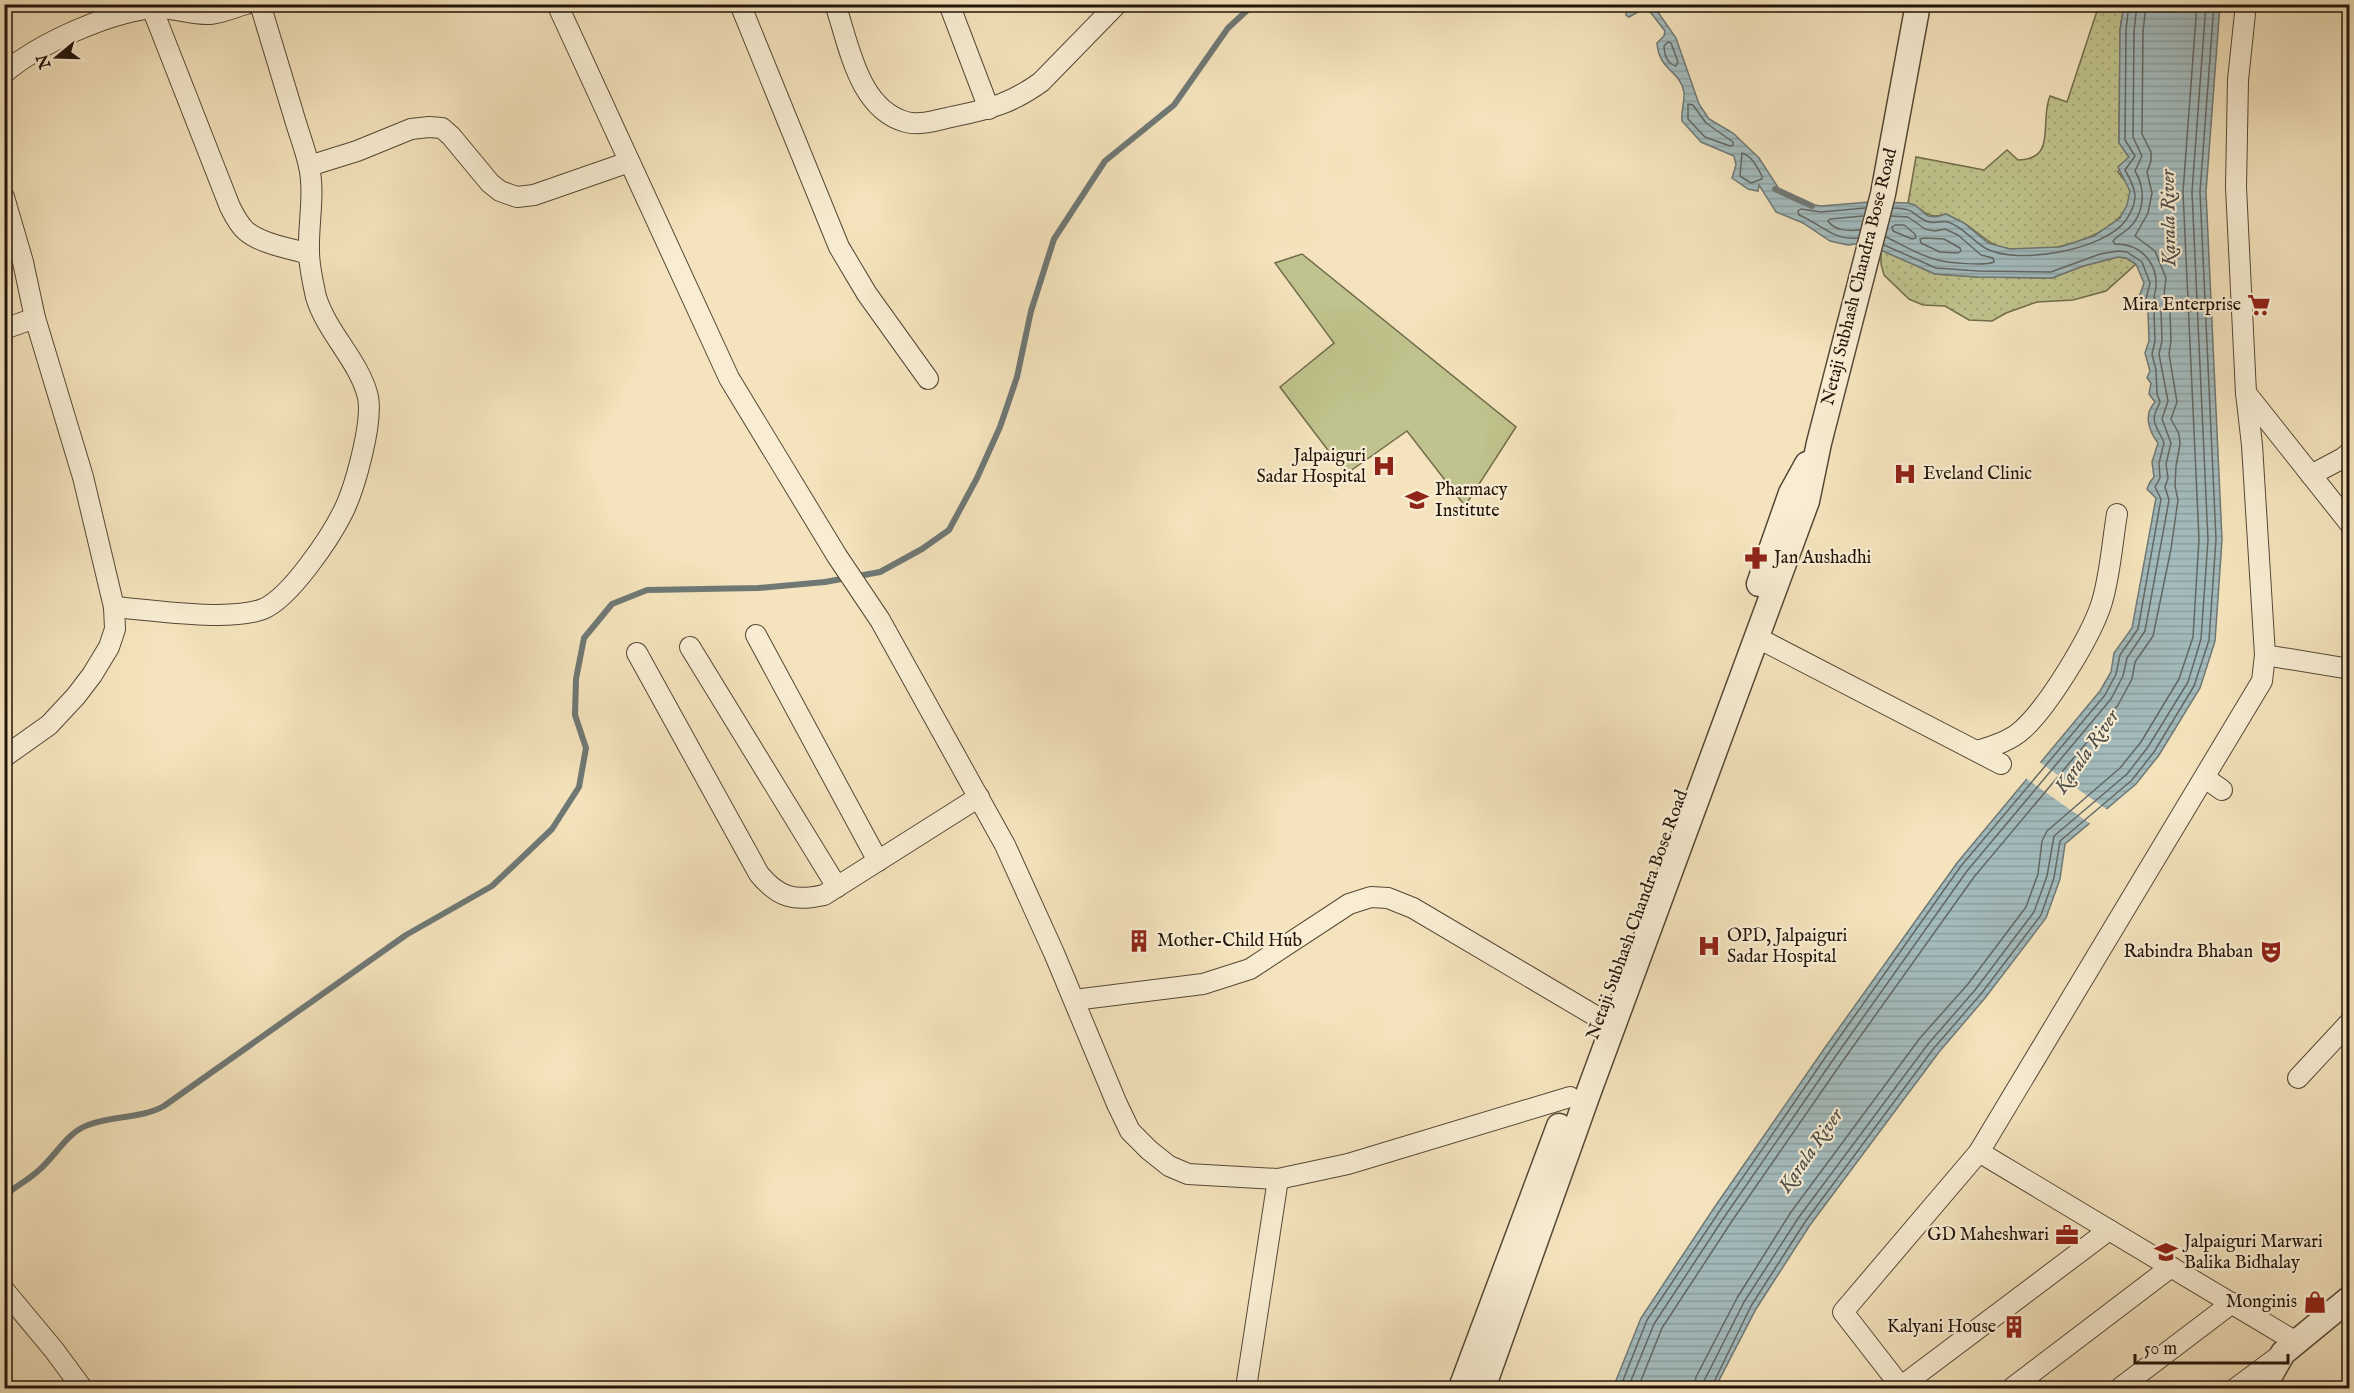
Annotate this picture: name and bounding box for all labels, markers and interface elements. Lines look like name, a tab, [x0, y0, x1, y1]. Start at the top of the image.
north arrow	[27, 27, 87, 87]
text: N	[33, 51, 57, 72]
street label: Netaji Subhash Chandra Bose Road	[1817, 146, 1903, 408]
water label: Karala River	[2156, 168, 2182, 268]
supermarket icon: Mira Enterprise	[2246, 292, 2272, 318]
place label: Mira Enterprise	[2122, 294, 2241, 317]
place label: Jalpaiguri Sadar Hospital	[1257, 445, 1366, 489]
hospital icon: Jalpaiguri Sadar Hospital	[1371, 453, 1397, 479]
hospital icon: Eveland Clinic	[1892, 461, 1918, 487]
place label: Eveland Clinic	[1923, 463, 2032, 486]
place label: Pharmacy Institute	[1435, 479, 1508, 523]
school or university icon: Pharmacy Institute	[1404, 487, 1430, 513]
pharmacy icon: Jan Aushadhi	[1743, 545, 1769, 571]
place label: Jan Aushadhi	[1772, 547, 1872, 570]
water label: Karala River	[2048, 704, 2126, 800]
street label: Netaji Subhash Chandra Bose Road	[1582, 787, 1694, 1043]
place label: OPD, Jalpaiguri Sadar Hospital	[1727, 925, 1848, 969]
building icon: Mother-Child Hub	[1126, 928, 1152, 954]
place label: Mother-Child Hub	[1157, 930, 1303, 953]
hospital icon: OPD, Jalpaiguri Sadar Hospital	[1696, 933, 1722, 959]
theatre icon: Rabindra Bhaban	[2258, 939, 2284, 965]
place label: Rabindra Bhaban	[2123, 941, 2253, 964]
water label: Karala River	[1772, 1103, 1850, 1199]
office icon: GD Maheshwari	[2054, 1222, 2080, 1248]
place label: GD Maheshwari	[1927, 1224, 2049, 1247]
place label: Jalpaiguri Marwari Balika Bidhalay	[2182, 1231, 2323, 1275]
school or university icon: Jalpaiguri Marwari Balika Bidhalay	[2153, 1239, 2179, 1265]
shop icon: Monginis	[2302, 1289, 2328, 1315]
place label: Monginis	[2226, 1291, 2297, 1314]
building icon: Kalyani House	[2001, 1314, 2027, 1340]
place label: Kalyani House	[1887, 1316, 1996, 1339]
scale bar	[2135, 1327, 2288, 1365]
text: 50 m	[2144, 1338, 2177, 1361]

